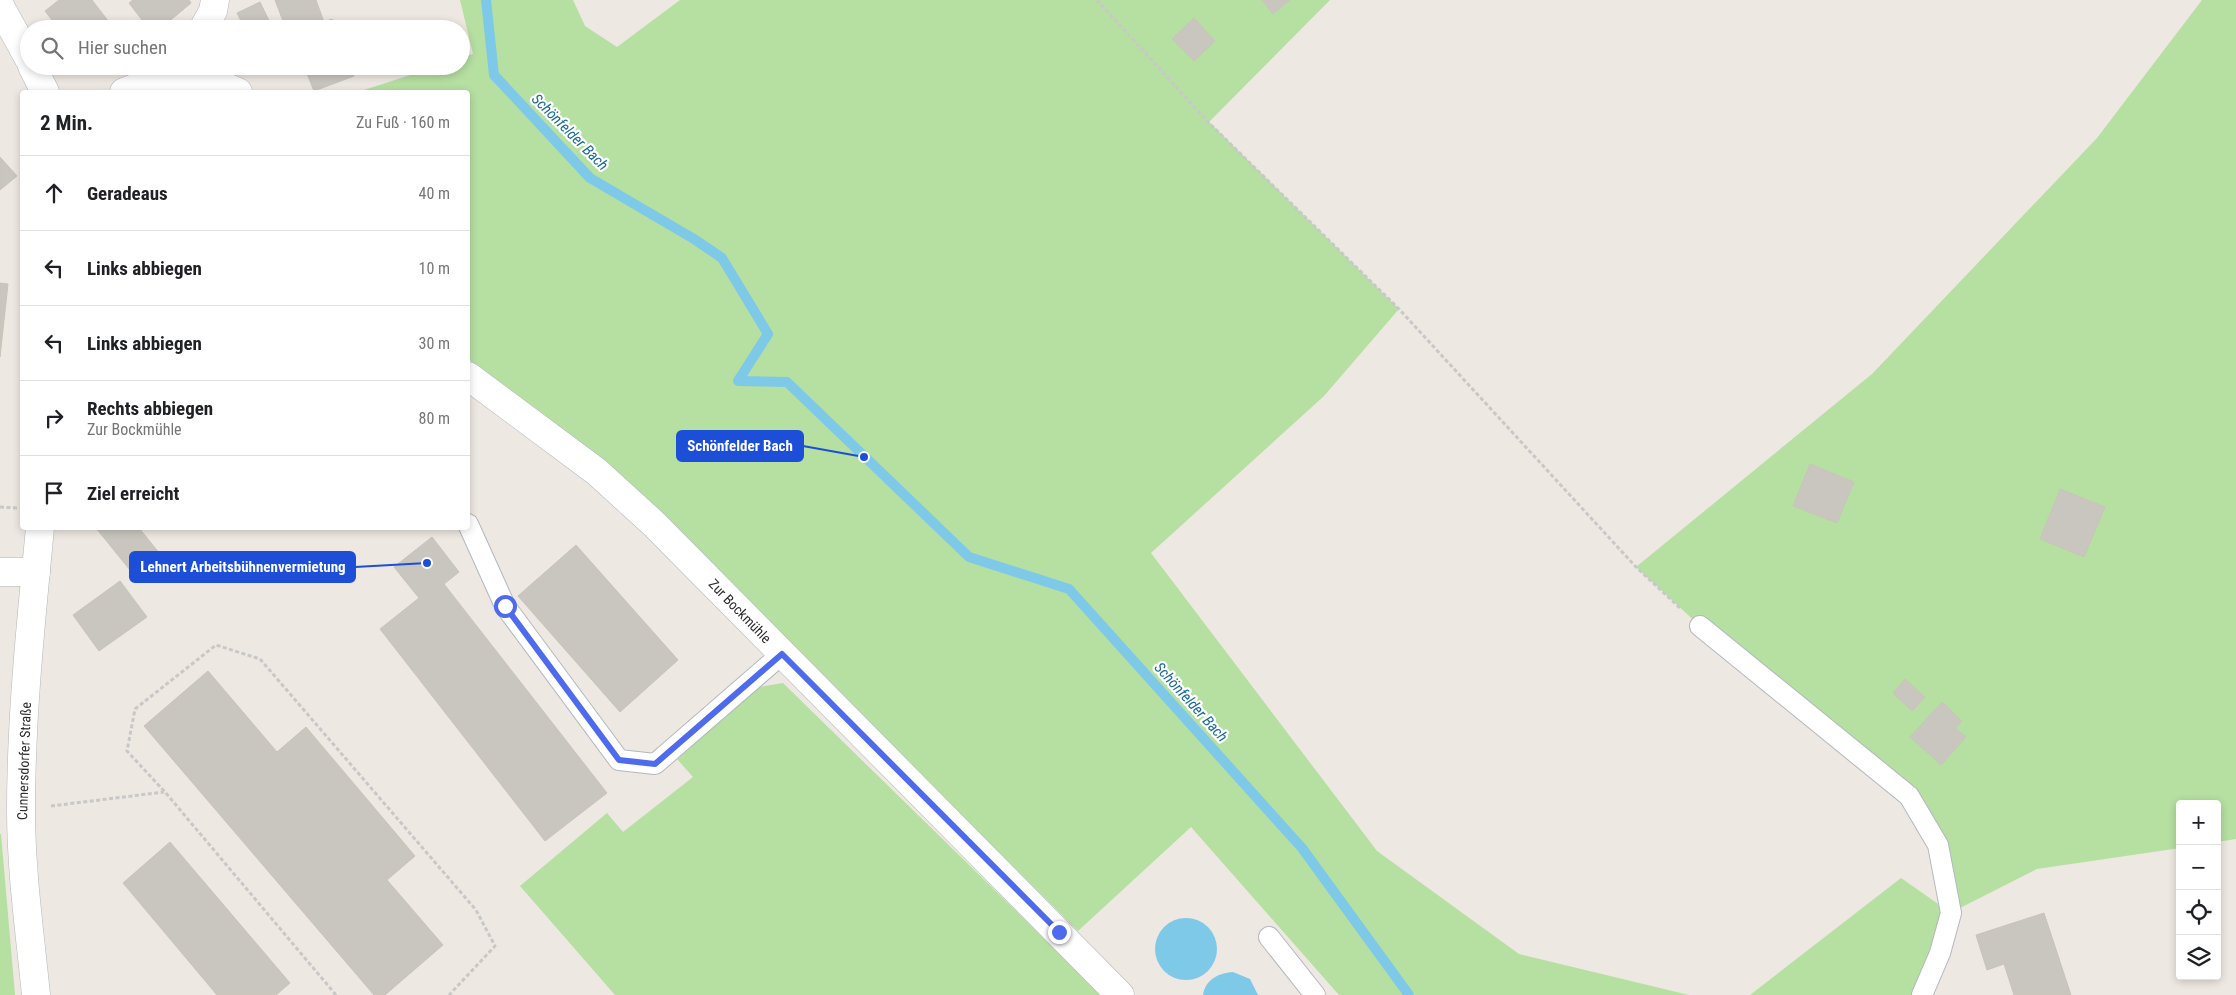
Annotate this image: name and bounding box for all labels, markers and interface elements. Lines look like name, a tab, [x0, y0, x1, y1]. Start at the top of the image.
search box	[20, 20, 470, 75]
icon: search	[38, 34, 66, 62]
text: Hier suchen	[78, 36, 167, 59]
water label: Schönfelder Bach	[528, 90, 612, 174]
text: 2 Min.	[40, 111, 93, 135]
text: Zu Fuß · 160 m	[356, 113, 450, 132]
icon: ahead	[40, 179, 68, 207]
text: Geradeaus	[87, 182, 168, 205]
text: 40 m	[418, 184, 450, 203]
icon: left	[40, 254, 68, 282]
text: Links abbiegen	[87, 257, 202, 280]
text: 10 m	[418, 259, 450, 278]
icon: left	[40, 329, 68, 357]
text: Links abbiegen	[87, 332, 202, 355]
text: 30 m	[418, 334, 450, 353]
text: Rechts abbiegen	[87, 397, 213, 420]
icon: right	[40, 404, 68, 432]
text: 80 m	[418, 409, 450, 428]
text: Zur Bockmühle	[87, 420, 182, 439]
callout: Schönfelder Bach	[677, 431, 803, 461]
text: Schönfelder Bach	[687, 437, 793, 455]
icon: arrive	[40, 479, 68, 507]
text: Ziel erreicht	[87, 482, 179, 505]
callout: Lehnert Arbeitsbühnenvermietung	[130, 552, 355, 582]
text: Lehnert Arbeitsbühnenvermietung	[140, 558, 346, 576]
street label: Zur Bockmühle	[706, 576, 775, 647]
route start	[494, 595, 517, 618]
water label: Schönfelder Bach	[1151, 659, 1231, 745]
street label: Cunnersdorfer Straße	[14, 701, 34, 820]
map controls	[2176, 800, 2221, 980]
button: +	[2176, 800, 2221, 845]
button: −	[2176, 845, 2221, 890]
button: locate	[2176, 890, 2221, 935]
route end	[1048, 921, 1071, 944]
button: layers	[2176, 935, 2221, 980]

